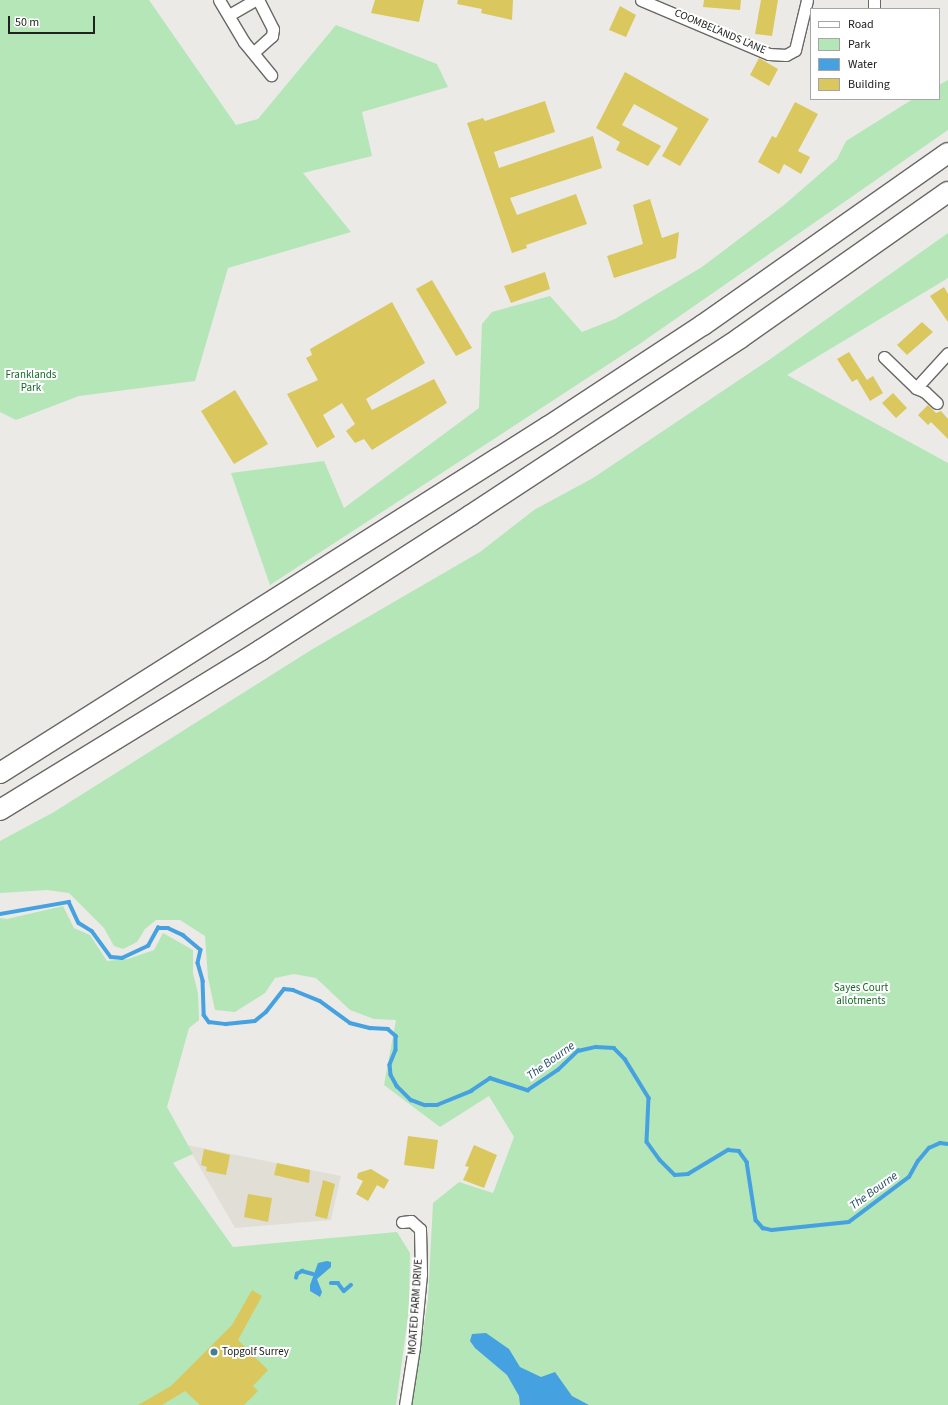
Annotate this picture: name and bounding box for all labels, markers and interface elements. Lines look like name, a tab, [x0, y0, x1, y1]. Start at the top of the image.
street label: COOMBELANDS LANE	[672, 7, 768, 57]
scale bar	[10, 8, 97, 34]
legend	[810, 8, 940, 100]
text: 50 m	[15, 14, 39, 31]
text: Road	[848, 16, 874, 33]
text: Park	[848, 36, 870, 53]
text: Water	[848, 56, 877, 73]
text: Building	[848, 76, 890, 93]
park label: Franklands Park	[6, 369, 56, 395]
park label: Sayes Court allotments	[834, 982, 888, 1008]
water label: The Bourne	[524, 1039, 578, 1083]
water label: The Bourne	[847, 1169, 901, 1213]
street label: MOATED FARM DRIVE	[406, 1259, 426, 1355]
place label: Topgolf Surrey	[222, 1345, 289, 1359]
marker: Topgolf Surrey	[209, 1347, 219, 1357]

